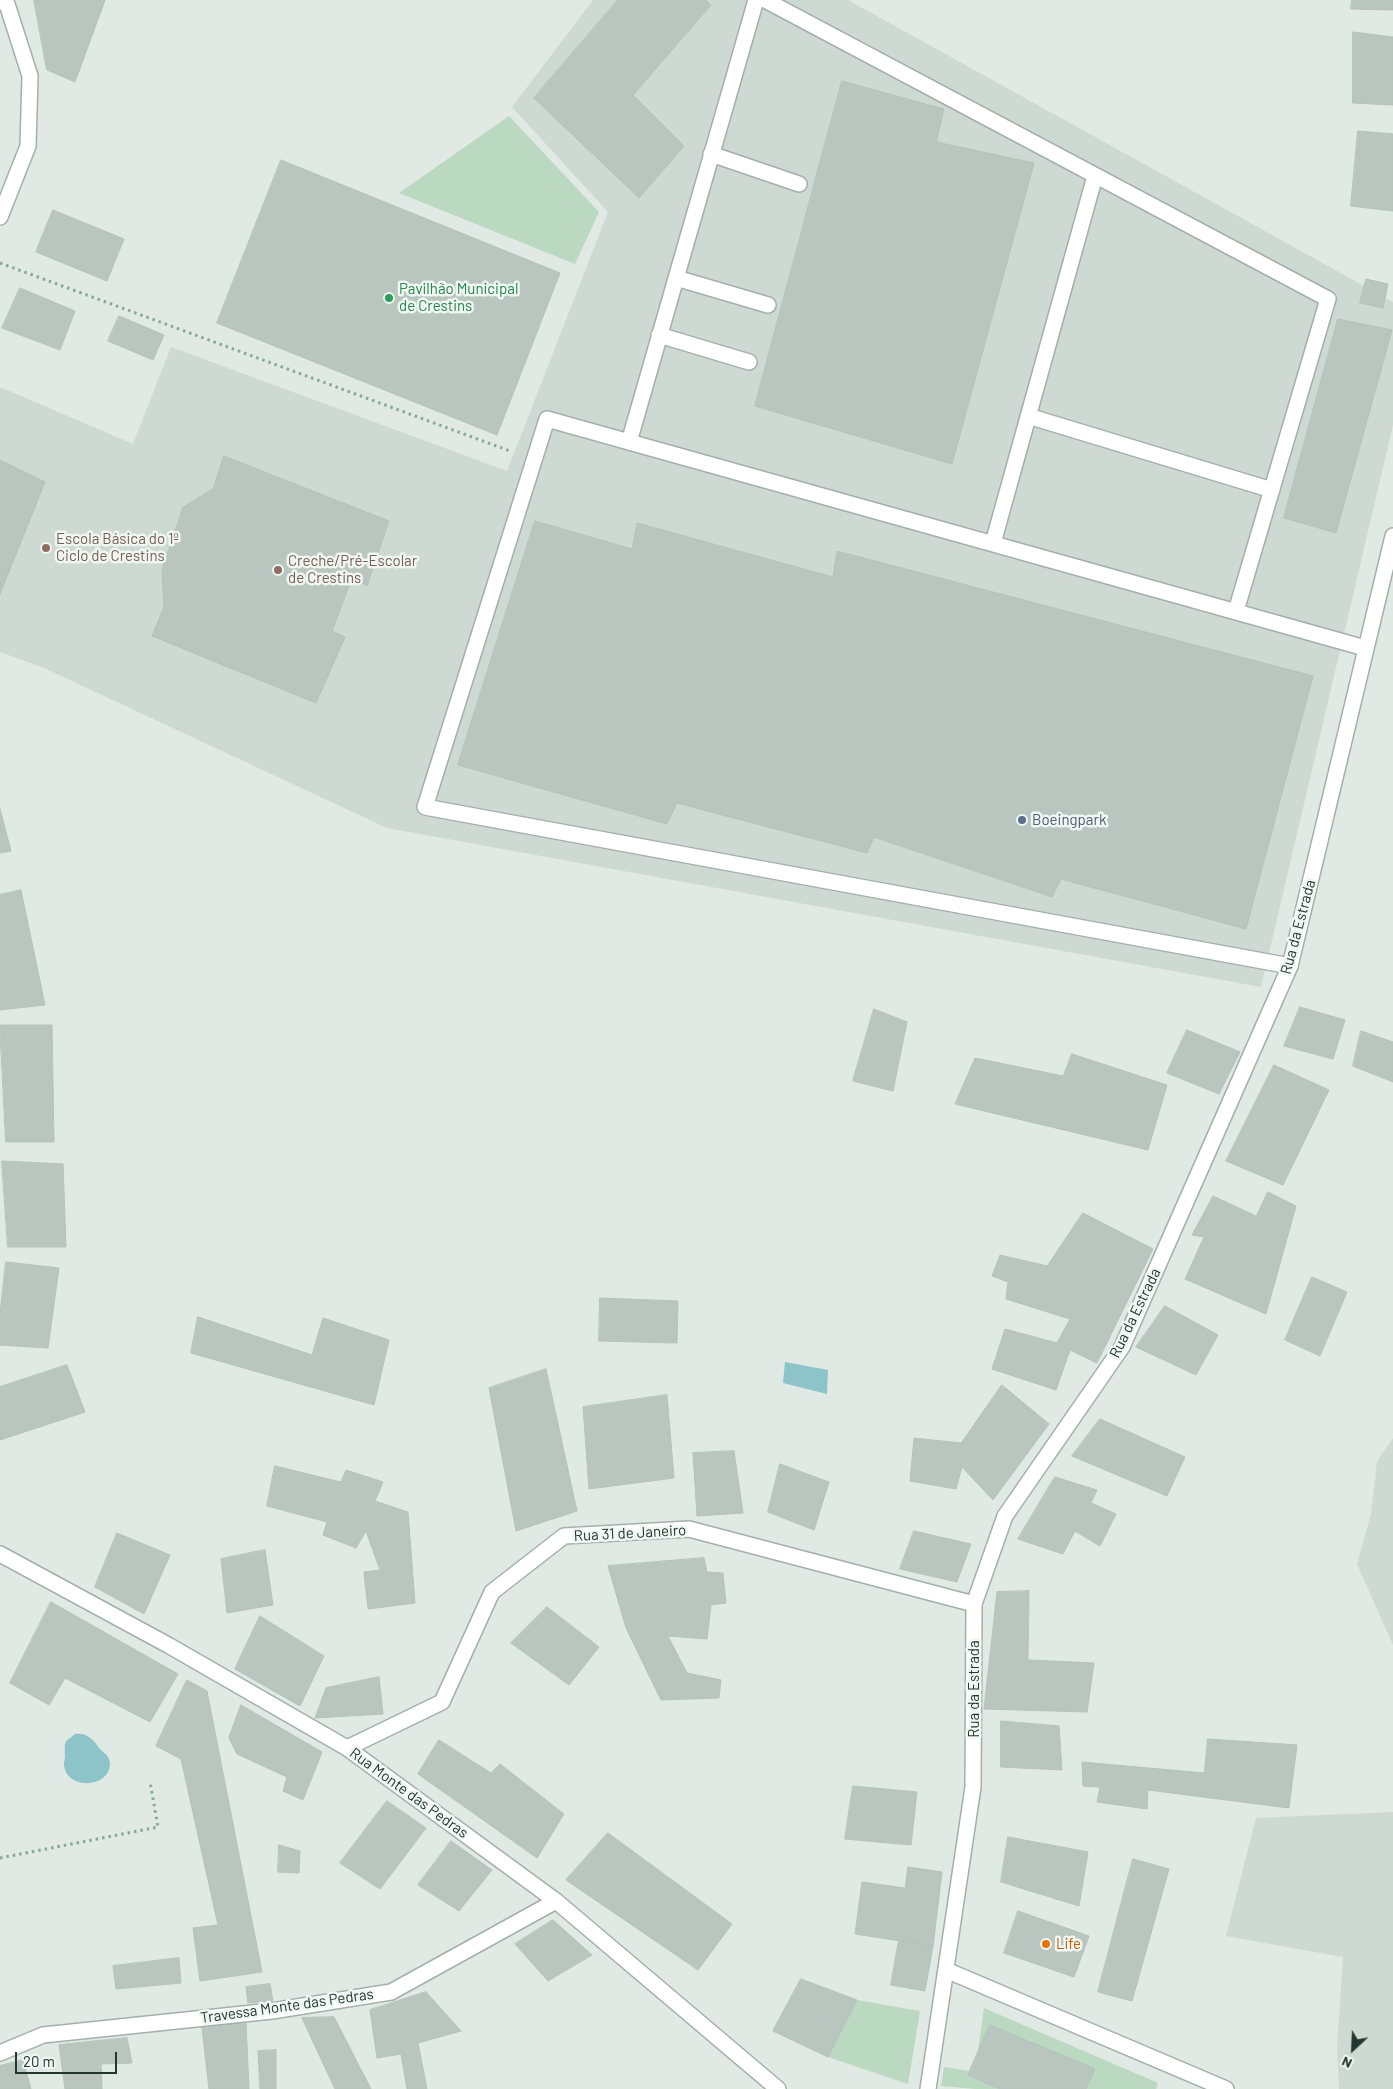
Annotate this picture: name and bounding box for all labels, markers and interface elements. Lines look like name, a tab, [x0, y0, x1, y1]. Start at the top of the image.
place label: Pavilhão Municipal de Crestins	[399, 280, 518, 315]
marker: Pavilhão Municipal de Crestins	[383, 292, 395, 304]
place label: Escola Básica do 1º Ciclo de Crestins	[56, 530, 179, 565]
marker: Escola Básica do 1º Ciclo de Crestins	[40, 542, 52, 554]
place label: Creche/Pré-Escolar de Crestins	[288, 552, 417, 587]
marker: Creche/Pré-Escolar de Crestins	[272, 564, 284, 576]
place label: Boeingpark	[1032, 811, 1106, 829]
marker: Boeingpark	[1016, 814, 1028, 826]
street label: Rua da Estrada	[1277, 878, 1319, 976]
street label: Rua da Estrada	[1106, 1265, 1164, 1361]
street label: Rua 31 de Janeiro	[573, 1521, 687, 1545]
street label: Rua da Estrada	[965, 1640, 983, 1738]
street label: Rua Monte das Pedras	[346, 1744, 472, 1842]
place label: Life	[1056, 1935, 1081, 1953]
marker: Life	[1040, 1938, 1052, 1950]
street label: Travessa Monte das Pedras	[199, 1985, 375, 2027]
north arrow	[1328, 2024, 1378, 2074]
scale bar	[18, 2042, 120, 2074]
text: 20 m	[23, 2052, 55, 2070]
text: N	[1339, 2053, 1354, 2073]

